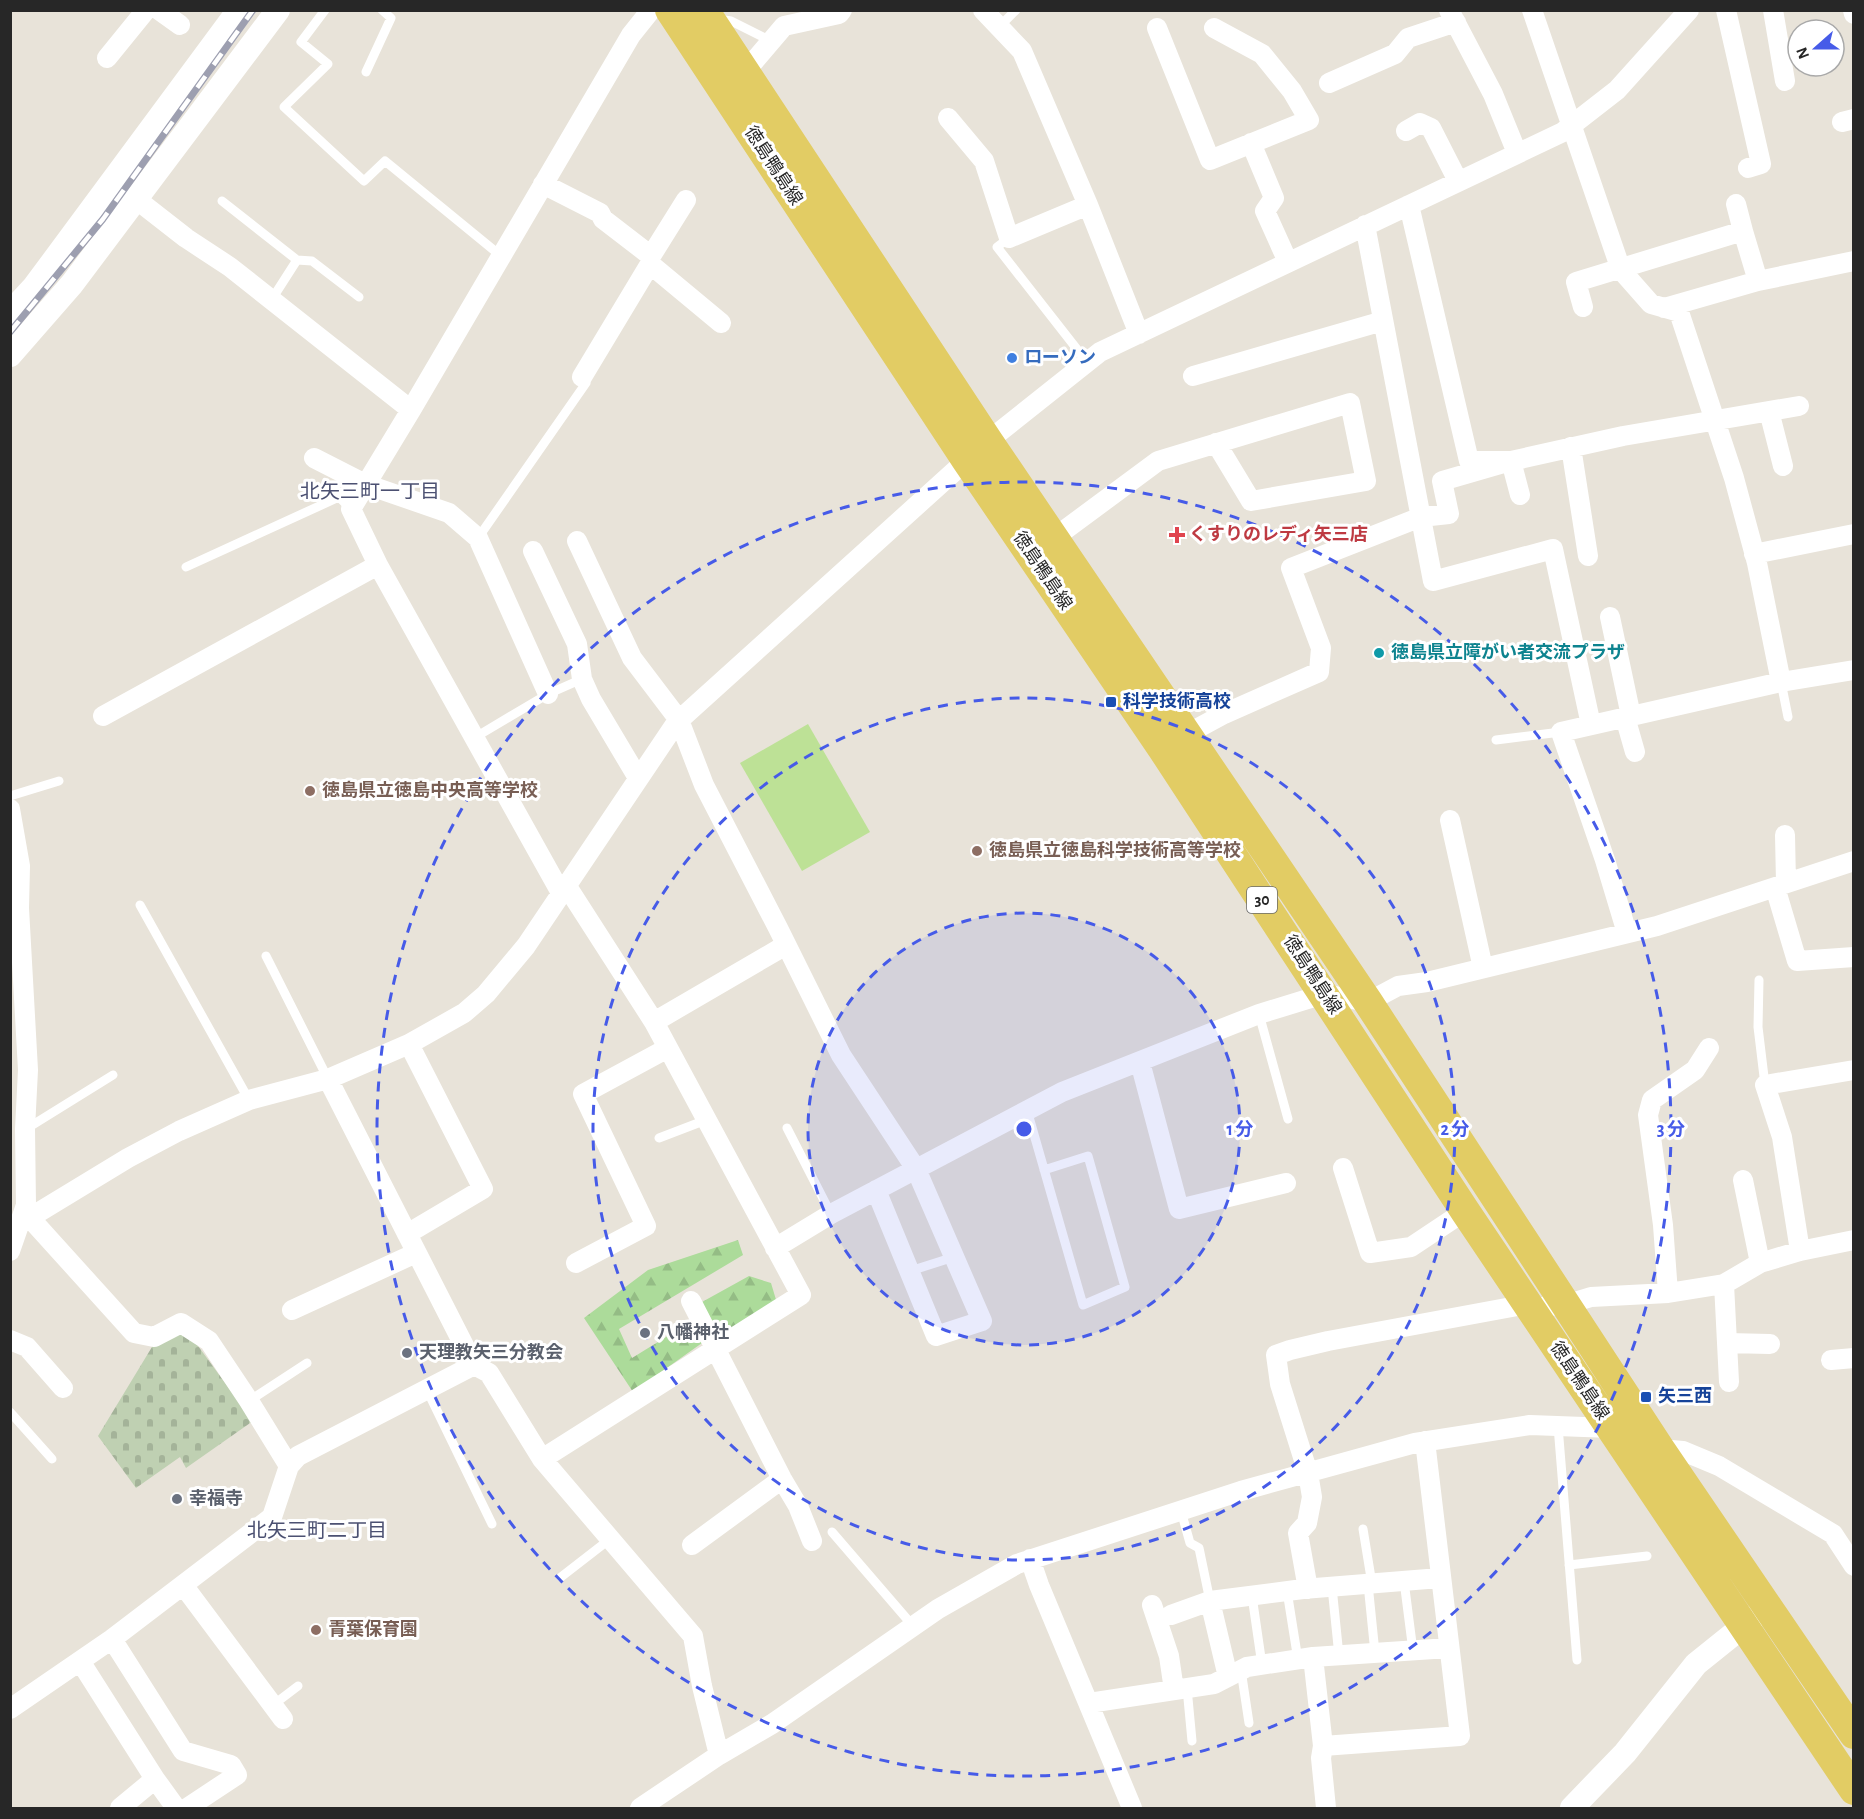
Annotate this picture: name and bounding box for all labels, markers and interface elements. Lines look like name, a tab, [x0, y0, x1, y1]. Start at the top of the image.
north arrow	[1786, 18, 1846, 78]
text: N	[1793, 45, 1812, 61]
street label: 徳島鴨島線	[741, 122, 807, 209]
place label: ローソン	[1024, 349, 1096, 367]
marker: ローソン	[1005, 351, 1019, 365]
district label: 北矢三町一丁目	[300, 480, 440, 502]
place label: くすりのレディ矢三店	[1189, 524, 1368, 544]
street label: 徳島鴨島線	[1009, 528, 1076, 613]
marker: くすりのレディ矢三店	[1170, 528, 1184, 542]
place label: 徳島県立障がい者交流プラザ	[1391, 642, 1625, 662]
marker: 徳島県立障がい者交流プラザ	[1372, 646, 1386, 660]
place label: 科学技術高校	[1123, 691, 1231, 711]
marker: 科学技術高校	[1104, 695, 1118, 709]
place label: 徳島県立徳島中央高等学校	[322, 780, 538, 800]
marker: 徳島県立徳島中央高等学校	[303, 784, 317, 798]
place label: 徳島県立徳島科学技術高等学校	[989, 840, 1241, 860]
marker: 徳島県立徳島科学技術高等学校	[970, 844, 984, 858]
road number: 30	[1247, 887, 1277, 913]
street label: 徳島鴨島線	[1280, 931, 1346, 1018]
centre of rings	[1014, 1119, 1034, 1139]
text: 1 分	[1226, 1119, 1254, 1139]
text: 2 分	[1440, 1119, 1470, 1139]
text: 3 分	[1657, 1119, 1685, 1139]
place label: 八幡神社	[657, 1322, 729, 1342]
marker: 八幡神社	[638, 1326, 652, 1340]
street label: 徳島鴨島線	[1546, 1338, 1613, 1423]
place label: 天理教矢三分教会	[419, 1342, 563, 1362]
marker: 天理教矢三分教会	[400, 1346, 414, 1360]
place label: 矢三西	[1658, 1386, 1712, 1406]
marker: 矢三西	[1639, 1390, 1653, 1404]
place label: 幸福寺	[189, 1489, 243, 1508]
marker: 幸福寺	[170, 1492, 184, 1506]
district label: 北矢三町二丁目	[247, 1519, 387, 1541]
place label: 青葉保育園	[328, 1619, 418, 1639]
marker: 青葉保育園	[309, 1623, 323, 1637]

